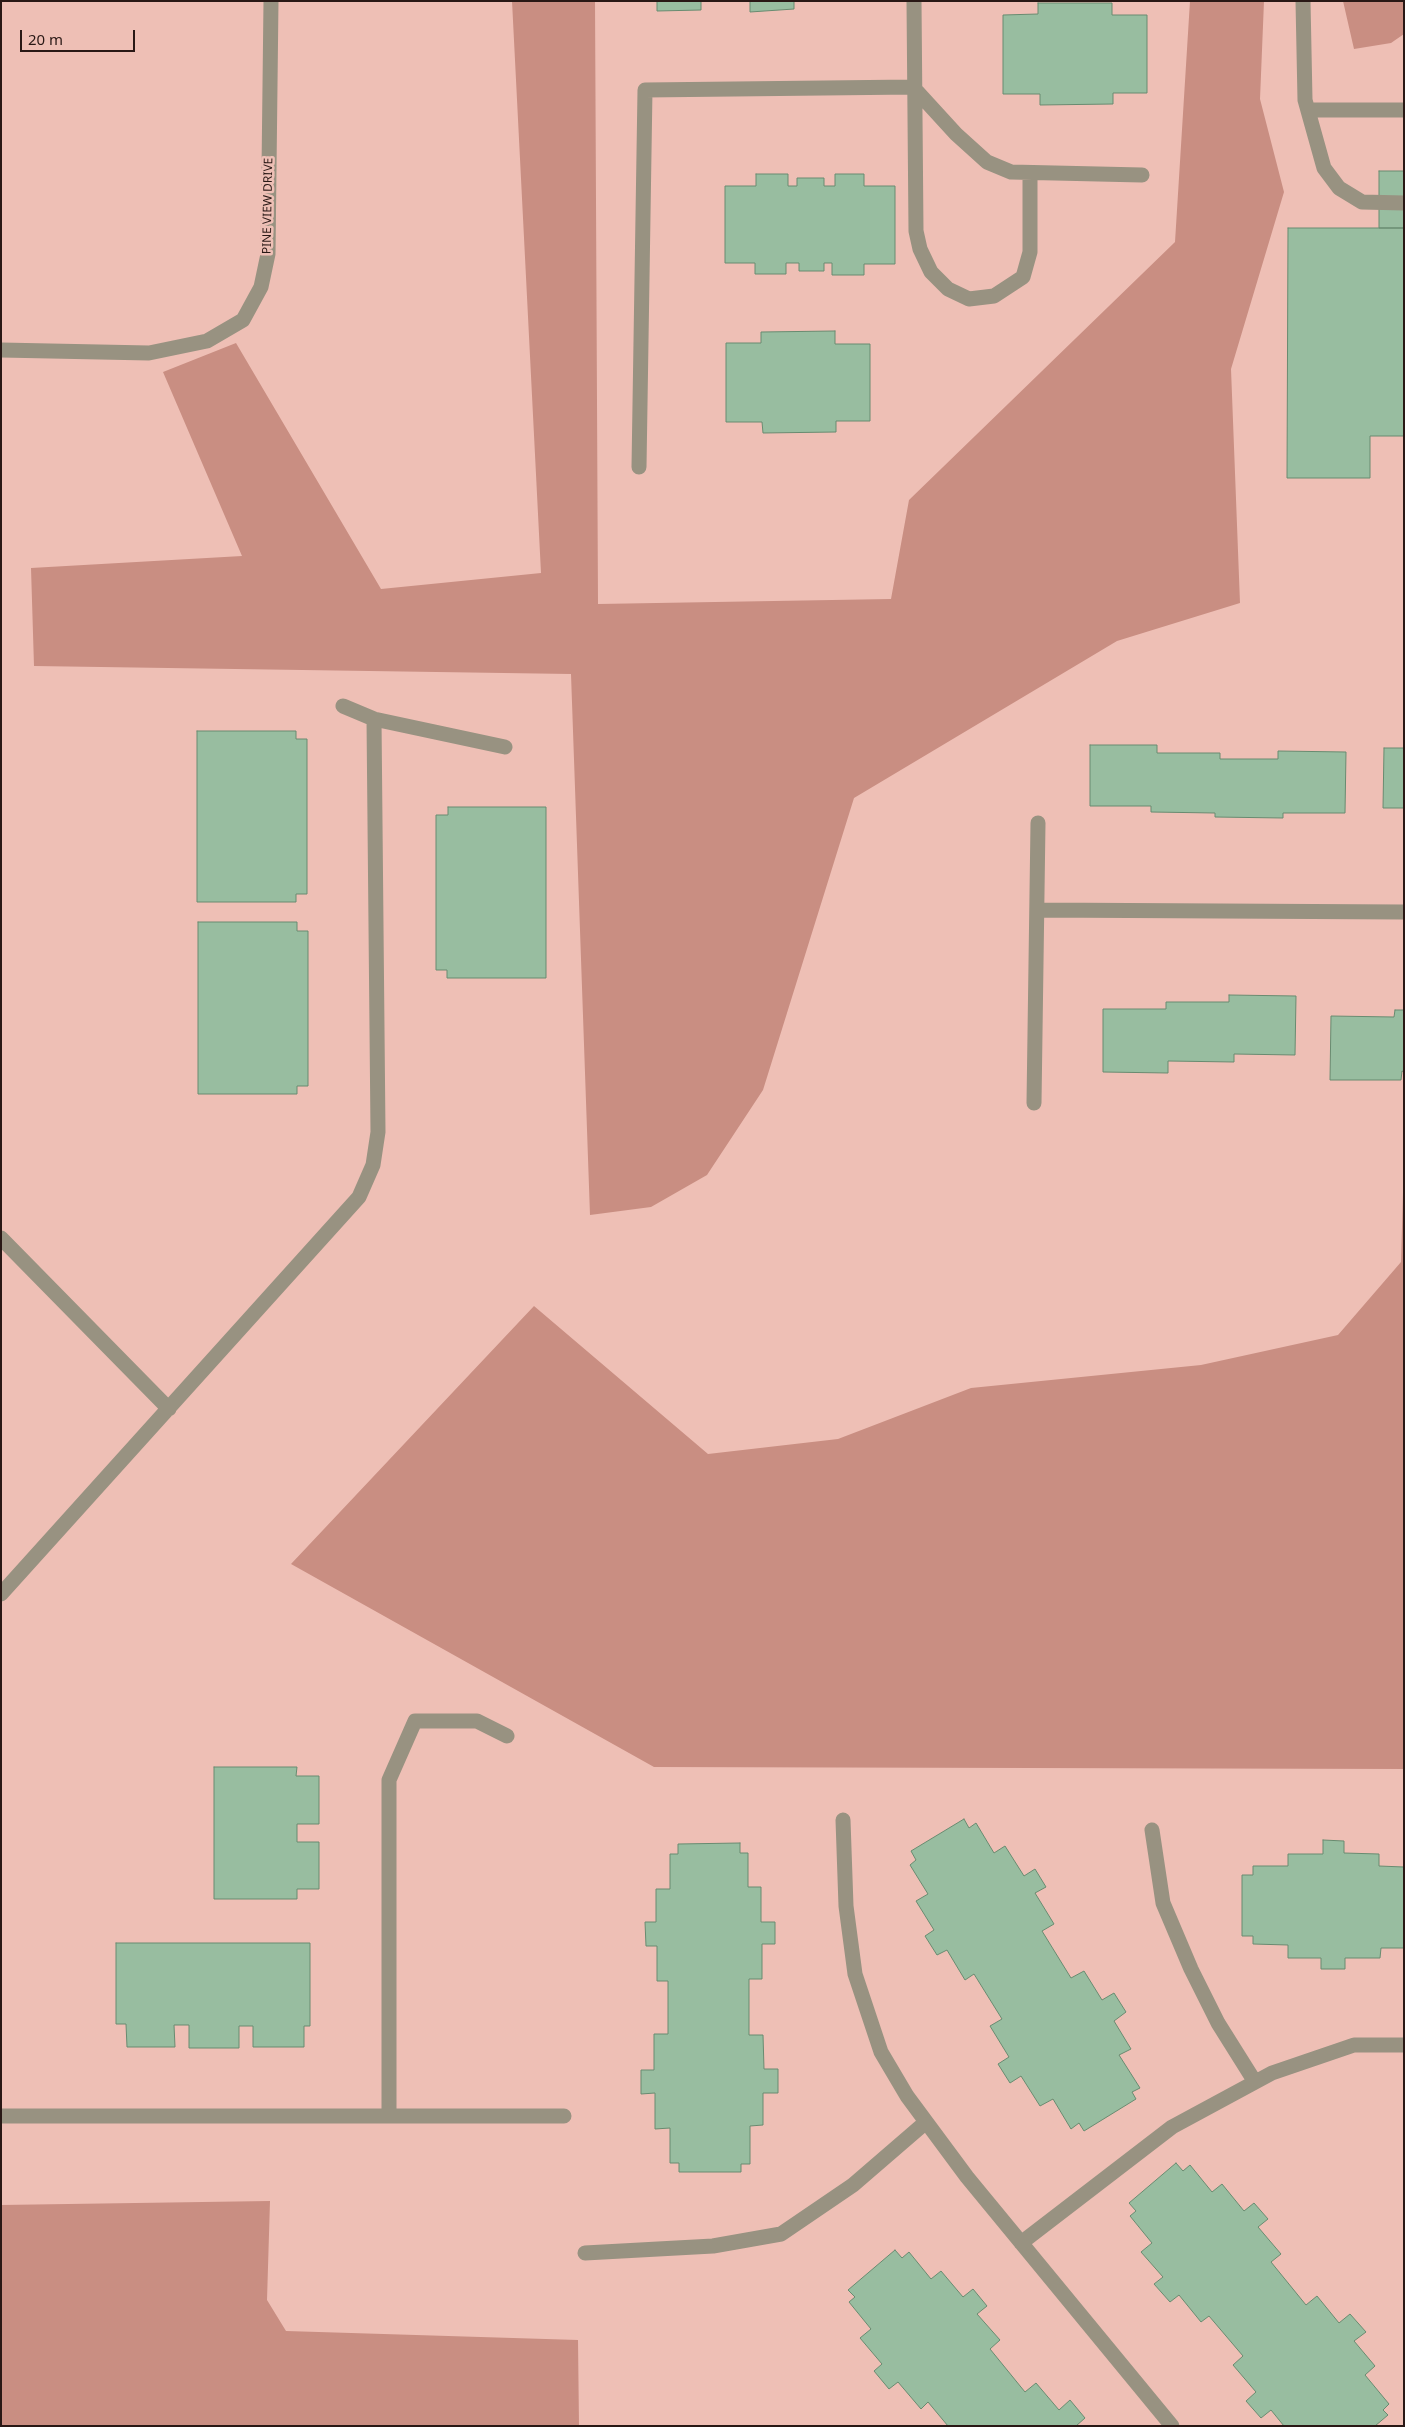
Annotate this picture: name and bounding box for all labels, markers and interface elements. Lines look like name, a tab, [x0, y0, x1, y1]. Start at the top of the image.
scale bar	[22, 20, 138, 52]
text: 20 m	[28, 29, 63, 49]
street label: PINE VIEW DRIVE	[260, 158, 276, 254]

